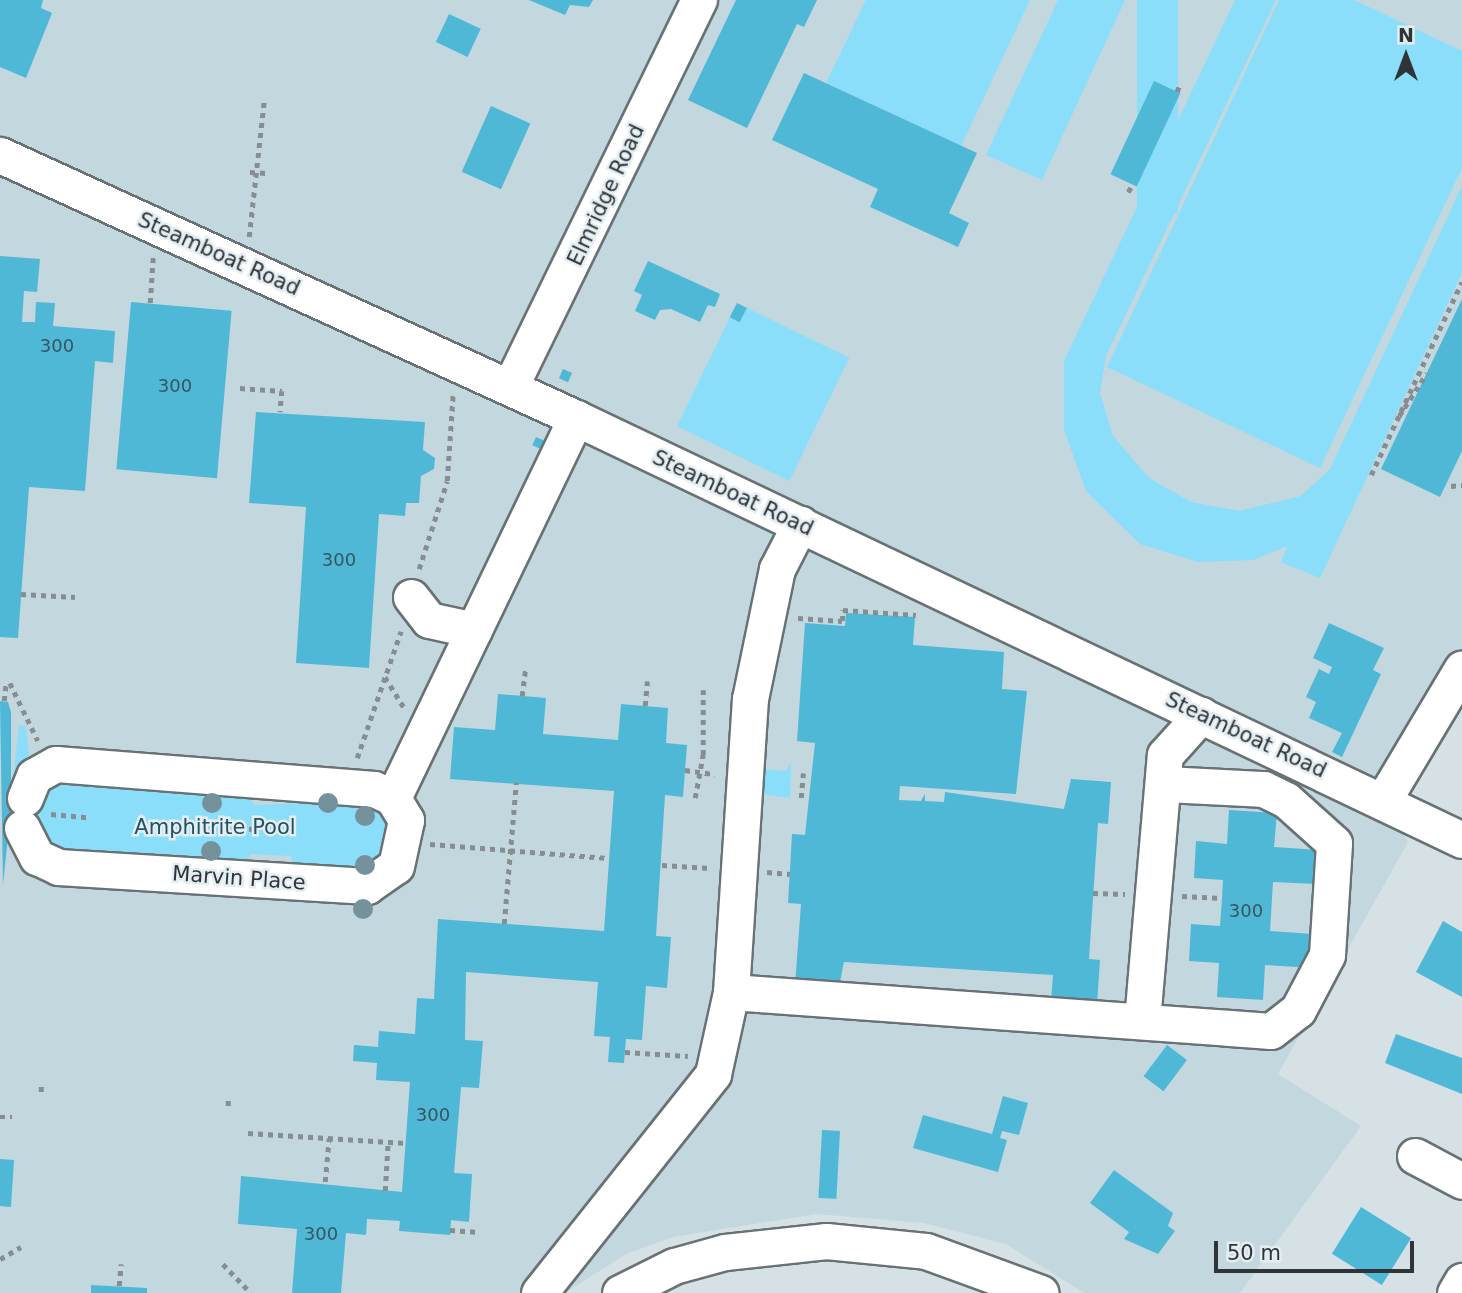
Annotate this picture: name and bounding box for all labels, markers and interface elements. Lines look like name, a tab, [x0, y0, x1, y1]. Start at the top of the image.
north arrow	[1371, 21, 1441, 91]
text: N	[1398, 24, 1414, 46]
street label: Elmridge Road	[562, 120, 650, 270]
street label: Steamboat Road	[134, 207, 304, 301]
house number: 300	[40, 335, 74, 357]
house number: 300	[158, 375, 192, 397]
street label: Steamboat Road	[649, 445, 817, 541]
house number: 300	[322, 549, 356, 571]
street label: Steamboat Road	[1162, 687, 1330, 783]
park label: Amphitrite Pool	[134, 814, 296, 840]
street label: Marvin Place	[171, 861, 307, 895]
house number: 300	[1229, 900, 1263, 922]
house number: 300	[416, 1104, 450, 1126]
house number: 300	[304, 1223, 338, 1245]
scale bar	[1217, 1226, 1416, 1270]
text: 50 m	[1227, 1241, 1281, 1265]

